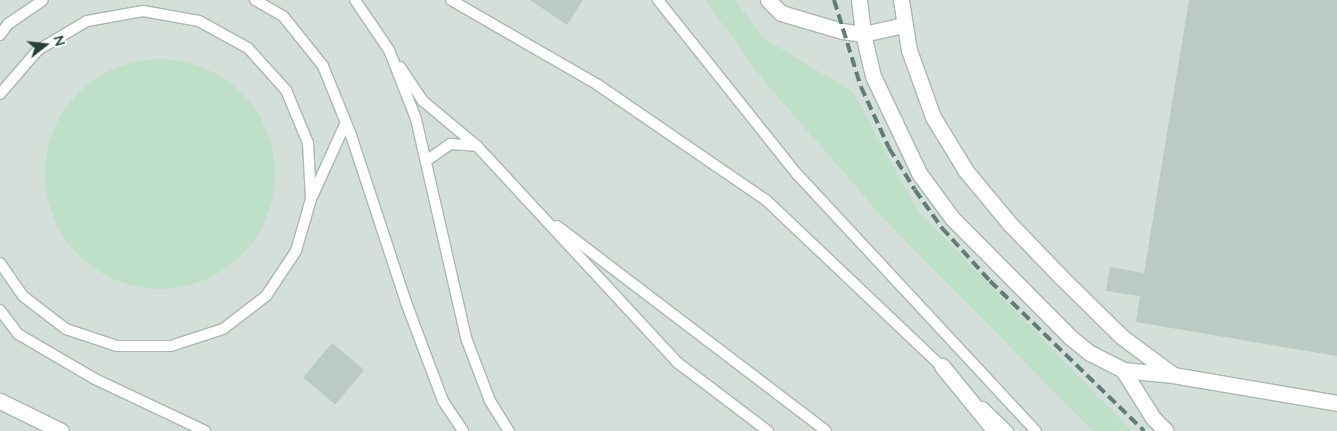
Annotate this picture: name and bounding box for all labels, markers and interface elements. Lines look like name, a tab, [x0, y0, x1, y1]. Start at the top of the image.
north arrow	[20, 20, 70, 70]
text: N	[49, 33, 69, 48]

